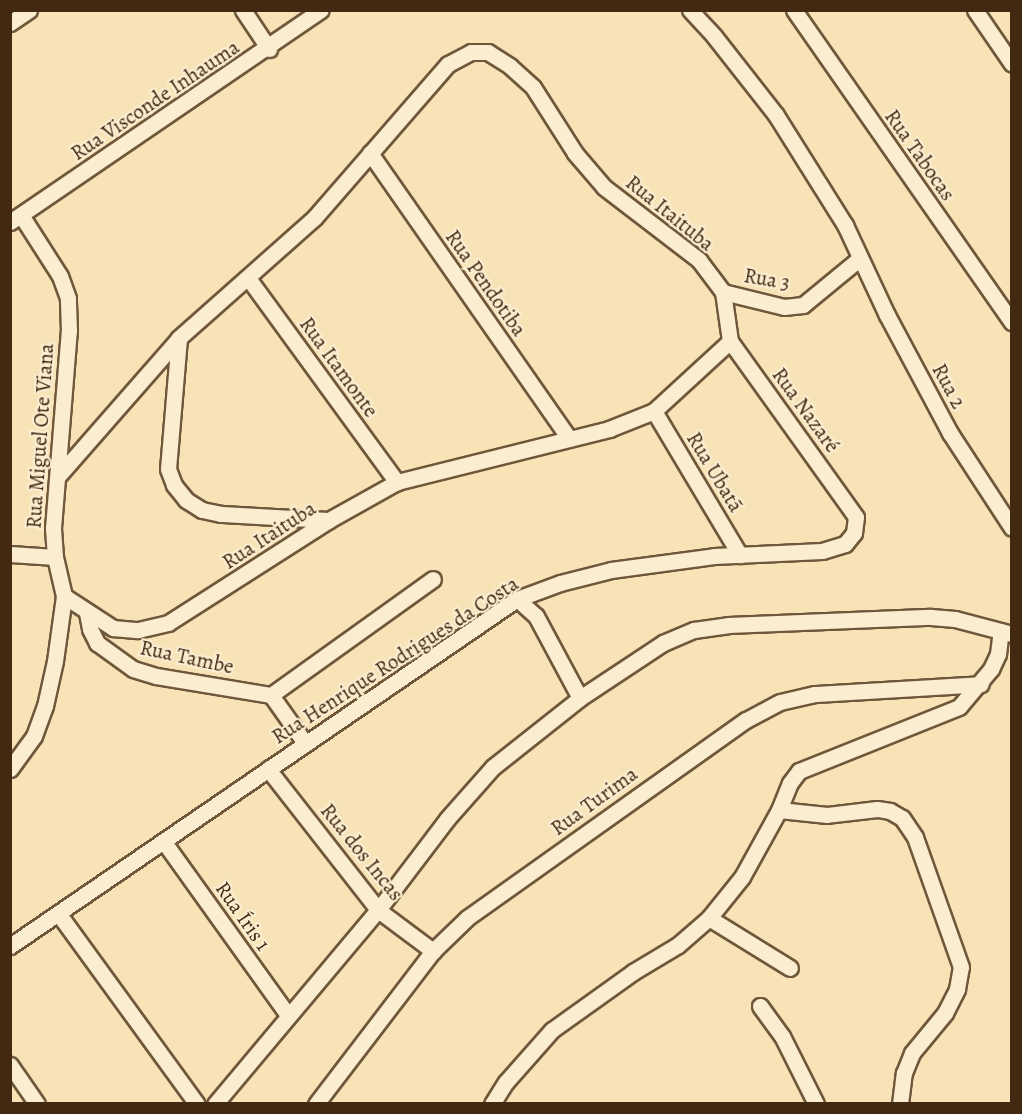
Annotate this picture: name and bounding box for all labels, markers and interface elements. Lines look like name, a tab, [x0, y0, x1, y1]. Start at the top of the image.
street label: Rua Visconde Inhauma	[66, 34, 244, 166]
street label: Rua Tabocas	[879, 104, 961, 206]
street label: Rua Itaituba	[621, 170, 719, 256]
street label: Rua Pendotiba	[440, 225, 532, 341]
street label: Rua 3	[742, 263, 792, 295]
street label: Rua Itamonte	[294, 312, 384, 422]
street label: Rua Miguel Ote Viana	[21, 343, 59, 529]
street label: Rua 2	[927, 359, 971, 413]
street label: Rua Nazaré	[767, 363, 845, 457]
street label: Rua Ubatã	[681, 427, 749, 517]
street label: Rua Itaituba	[217, 495, 321, 575]
street label: Rua Henrique Rodrigues da Costa	[267, 571, 523, 749]
street label: Rua Tambe	[138, 635, 236, 679]
street label: Rua Turima	[546, 761, 642, 841]
street label: Rua dos Incas	[315, 798, 409, 906]
street label: Rua Íris 1	[210, 877, 276, 955]

